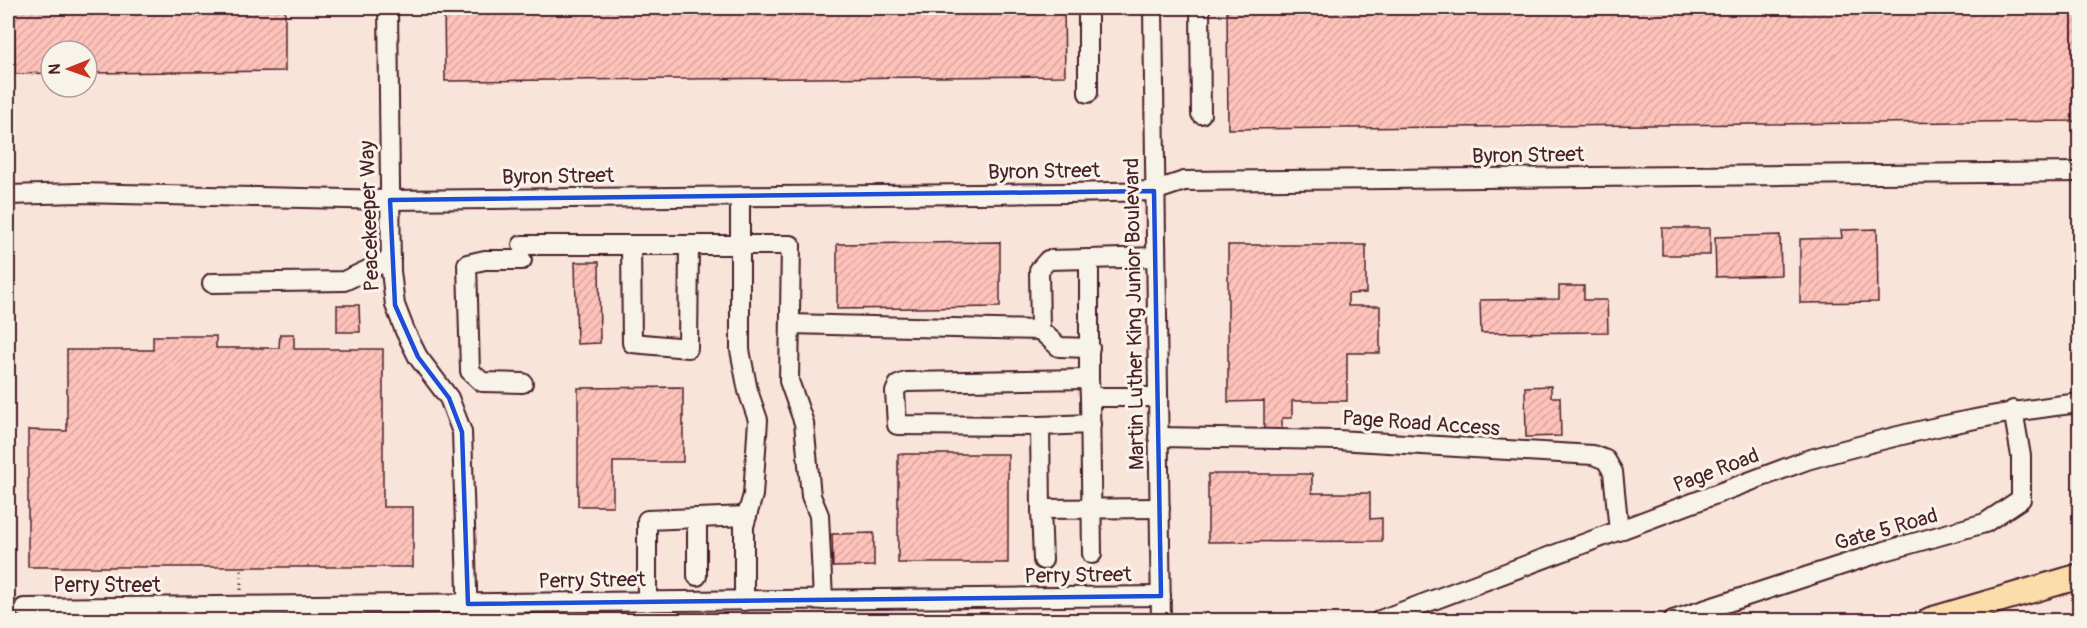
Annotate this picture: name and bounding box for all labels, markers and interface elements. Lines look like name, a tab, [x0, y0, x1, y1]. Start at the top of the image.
north arrow	[39, 39, 99, 99]
text: N	[45, 63, 65, 75]
street label: Peacekeeper Way	[353, 140, 386, 292]
street label: Byron Street	[1472, 141, 1585, 170]
street label: Byron Street	[988, 157, 1101, 186]
street label: Martin Luther King Junior Boulevard	[1118, 158, 1151, 470]
street label: Byron Street	[502, 162, 615, 191]
street label: Page Road Access	[1341, 405, 1501, 443]
street label: Page Road	[1670, 442, 1763, 499]
street label: Gate 5 Road	[1832, 502, 1941, 557]
street label: Perry Street	[1024, 561, 1132, 590]
street label: Perry Street	[538, 566, 646, 595]
street label: Perry Street	[53, 572, 161, 599]

